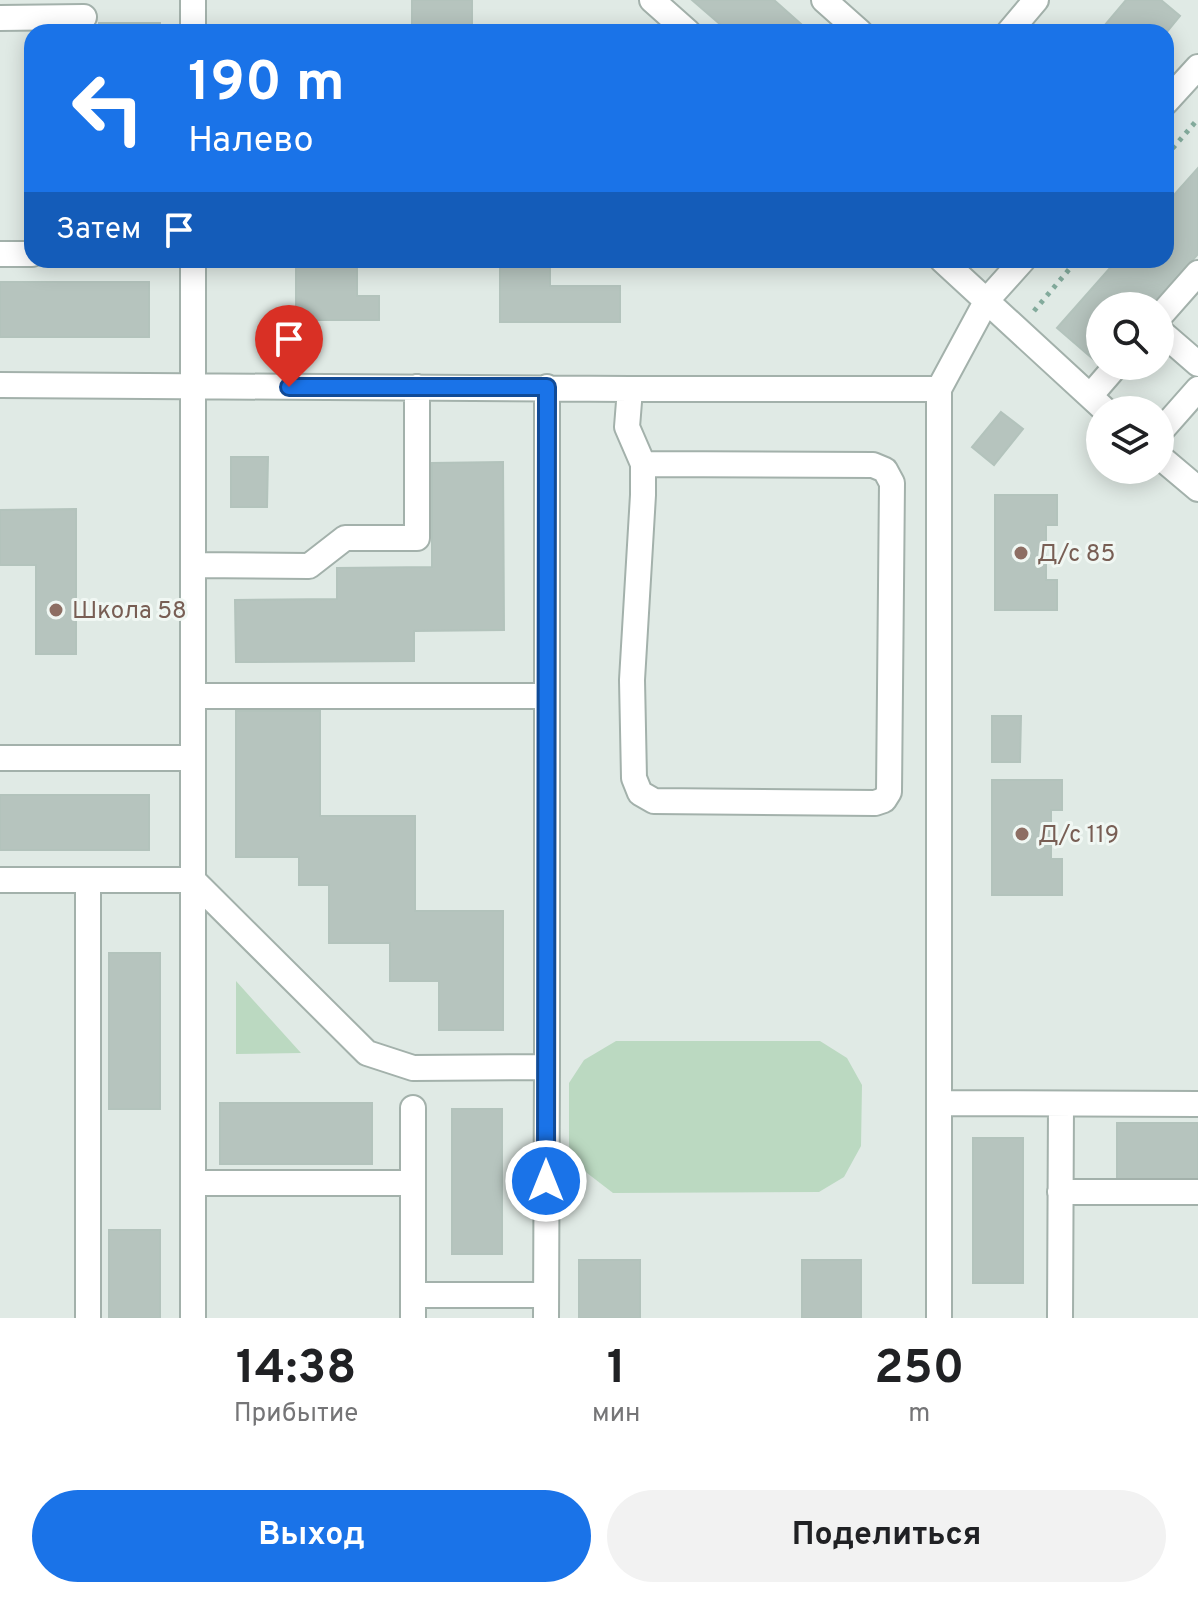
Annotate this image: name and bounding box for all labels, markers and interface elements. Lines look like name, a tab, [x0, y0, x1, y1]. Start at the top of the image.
text: 190 m	[188, 50, 345, 120]
icon: left	[56, 56, 160, 160]
text: Налево	[188, 119, 314, 165]
icon: arrive	[157, 208, 201, 252]
text: Затем	[56, 212, 141, 249]
map controls	[1086, 292, 1174, 484]
button: search	[1086, 292, 1174, 380]
pin	[255, 305, 323, 387]
icon: arrive	[267, 317, 311, 361]
button: layers	[1086, 396, 1174, 484]
place label: Д/с 85	[1037, 540, 1115, 570]
marker: Д/с 85	[1012, 544, 1030, 562]
place label: Школа 58	[72, 597, 187, 627]
marker: Школа 58	[47, 601, 65, 619]
place label: Д/с 119	[1038, 821, 1119, 851]
marker: Д/с 119	[1013, 825, 1031, 843]
position arrow	[504, 1139, 588, 1223]
text: 14:38	[236, 1340, 356, 1400]
text: 1	[607, 1340, 626, 1400]
text: 250	[874, 1340, 964, 1400]
text: Прибытие	[234, 1398, 358, 1431]
text: мин	[592, 1398, 641, 1431]
text: m	[908, 1398, 930, 1431]
button: Выход	[32, 1490, 591, 1582]
button: Поделиться	[607, 1490, 1166, 1582]

